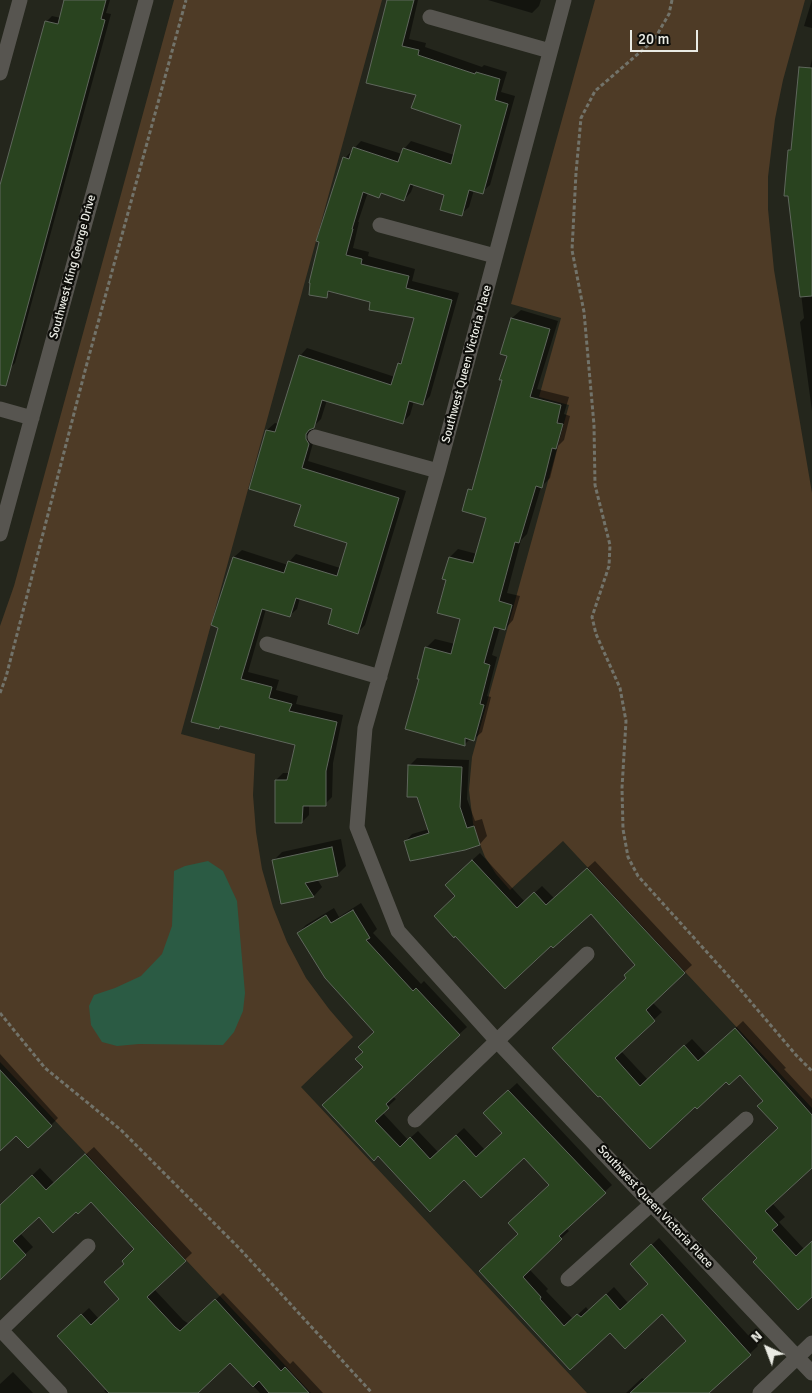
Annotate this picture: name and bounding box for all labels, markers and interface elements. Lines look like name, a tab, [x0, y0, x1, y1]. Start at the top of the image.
scale bar	[632, 20, 700, 52]
text: 20 m	[638, 30, 669, 48]
street label: Southwest King George Drive	[47, 193, 99, 341]
street label: Southwest Queen Victoria Place	[439, 283, 495, 445]
street label: Southwest Queen Victoria Place	[594, 1143, 716, 1271]
north arrow	[742, 1323, 792, 1373]
text: N	[747, 1327, 766, 1346]

